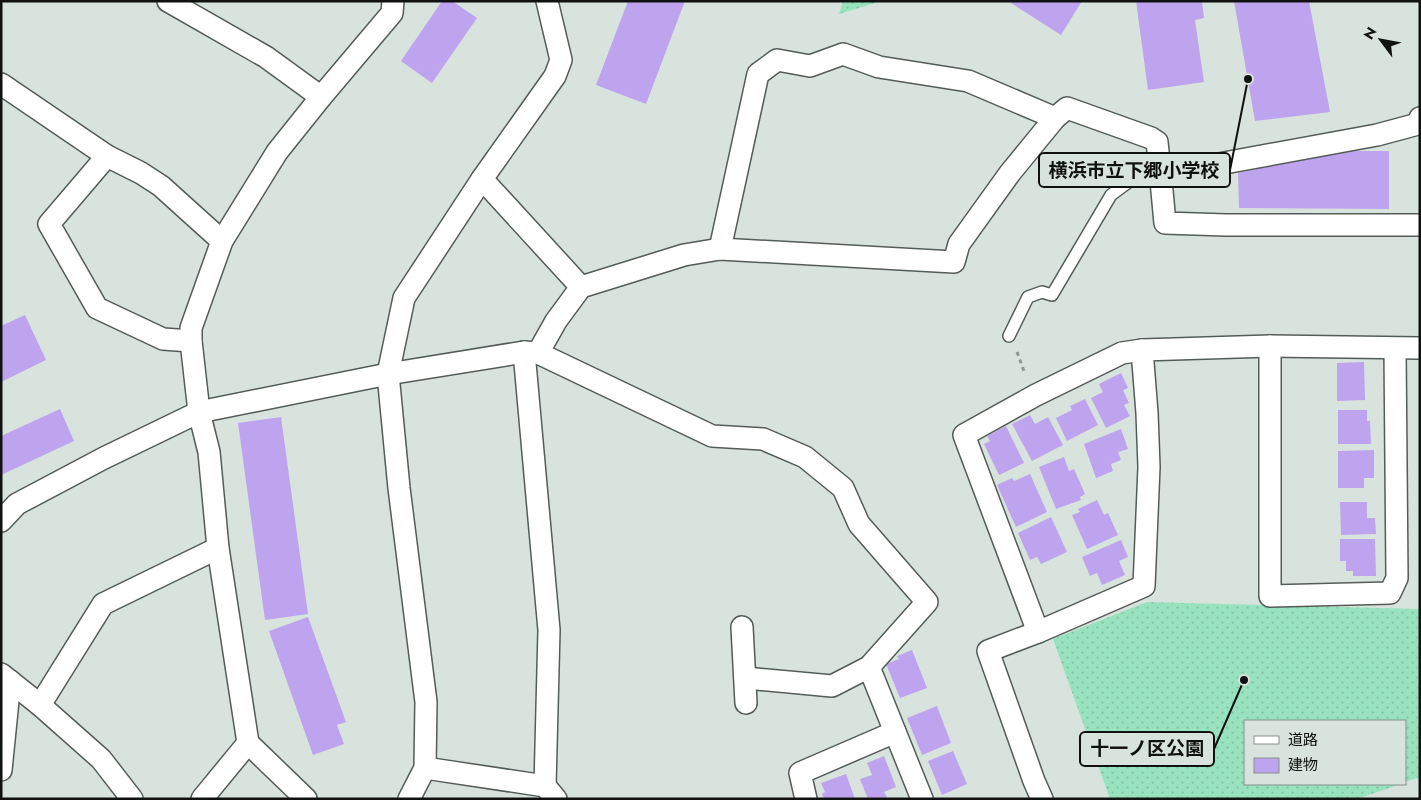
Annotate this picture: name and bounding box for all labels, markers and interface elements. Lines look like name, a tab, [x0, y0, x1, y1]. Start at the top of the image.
north arrow	[1356, 15, 1406, 65]
text: N	[1359, 23, 1381, 43]
callout: 横浜市立下郷小学校	[1039, 153, 1230, 187]
text: 横浜市立下郷小学校	[1048, 157, 1220, 184]
legend	[1244, 720, 1406, 785]
text: 道路	[1288, 729, 1318, 751]
callout: 十一ノ区公園	[1080, 732, 1214, 766]
text: 十一ノ区公園	[1090, 735, 1204, 762]
text: 建物	[1288, 754, 1318, 776]

